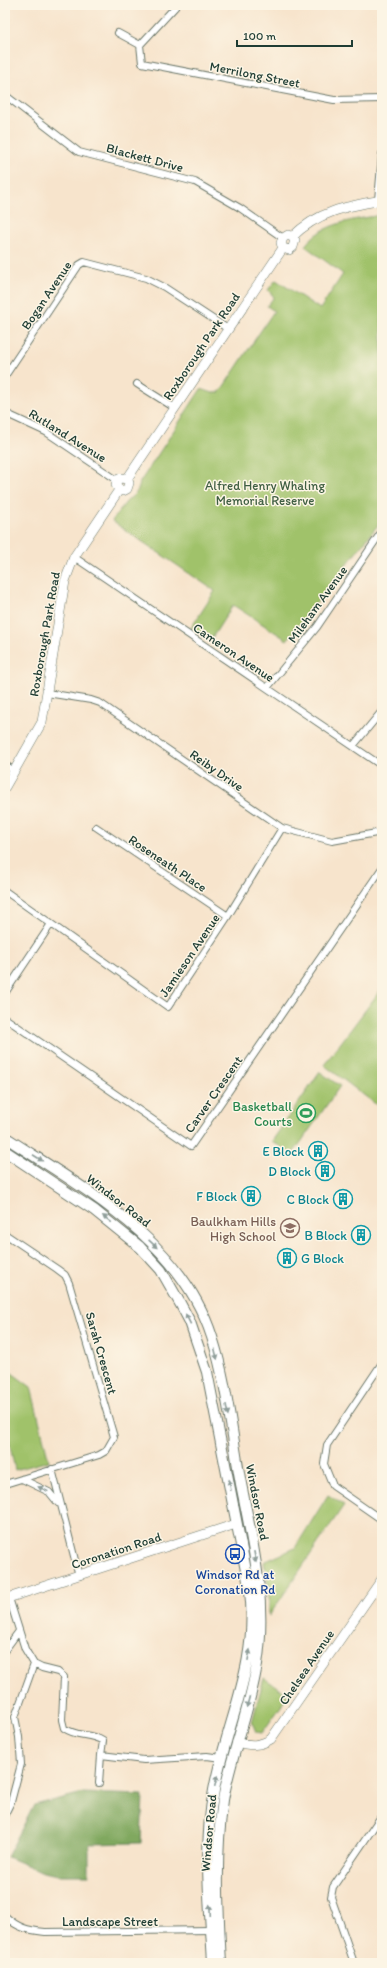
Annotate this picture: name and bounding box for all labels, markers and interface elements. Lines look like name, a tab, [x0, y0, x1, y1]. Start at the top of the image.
scale bar	[237, 22, 352, 48]
text: 100 m	[243, 29, 276, 43]
street label: Merrilong Street	[209, 58, 301, 91]
street label: Blackett Drive	[105, 140, 185, 175]
street label: Bogan Avenue	[18, 258, 75, 332]
street label: Roxborough Park Road	[160, 290, 243, 403]
street label: Rutland Avenue	[26, 406, 109, 465]
park label: Alfred Henry Whaling Memorial Reserve	[205, 478, 325, 508]
street label: Mileham Avenue	[285, 563, 350, 646]
street label: Roxborough Park Road	[26, 570, 63, 698]
street label: Cameron Avenue	[190, 620, 277, 685]
street label: Reiby Drive	[187, 746, 246, 794]
street label: Roseneath Place	[126, 832, 210, 895]
street label: Jamieson Avenue	[156, 911, 223, 1000]
street label: Carver Crescent	[181, 1053, 246, 1136]
place label: Basketball Courts	[232, 1099, 292, 1129]
sports icon: Basketball Courts	[295, 1102, 317, 1124]
building icon: E Block	[307, 1140, 329, 1162]
place label: E Block	[263, 1144, 304, 1159]
one-way arrow	[32, 1154, 43, 1162]
building icon: D Block	[314, 1160, 336, 1182]
place label: D Block	[268, 1164, 311, 1179]
street label: Windsor Road	[84, 1171, 154, 1230]
building icon: F Block	[240, 1185, 262, 1207]
building icon: C Block	[332, 1188, 354, 1210]
place label: F Block	[196, 1189, 237, 1204]
place label: C Block	[287, 1192, 329, 1207]
place label: Baulkham Hills High School	[190, 1214, 276, 1244]
one-way arrow	[101, 1215, 112, 1223]
school or university icon: Baulkham Hills High School	[279, 1217, 301, 1239]
building icon: B Block	[350, 1224, 372, 1246]
place label: B Block	[304, 1228, 347, 1243]
one-way arrow	[148, 1239, 158, 1249]
building icon: G Block	[276, 1247, 298, 1269]
place label: G Block	[301, 1251, 344, 1266]
street label: Sarah Crescent	[83, 1310, 120, 1396]
one-way arrow	[185, 1313, 191, 1324]
one-way arrow	[214, 1348, 220, 1360]
one-way arrow	[225, 1404, 231, 1416]
street label: Windsor Road	[243, 1463, 272, 1542]
one-way arrow	[227, 1479, 233, 1491]
one-way arrow	[37, 1486, 49, 1492]
street label: Coronation Road	[69, 1529, 163, 1572]
bus stop icon: Windsor Rd at Coronation Rd	[224, 1543, 246, 1565]
one-way arrow	[253, 1551, 259, 1563]
place label: Windsor Rd at Coronation Rd	[195, 1567, 275, 1597]
street label: Chelsea Avenue	[276, 1627, 337, 1708]
one-way arrow	[246, 1649, 252, 1661]
one-way arrow	[245, 1696, 251, 1708]
one-way arrow	[213, 1775, 219, 1787]
street label: Windsor Road	[198, 1794, 219, 1872]
one-way arrow	[207, 1903, 213, 1916]
street label: Landscape Street	[62, 1914, 158, 1929]

